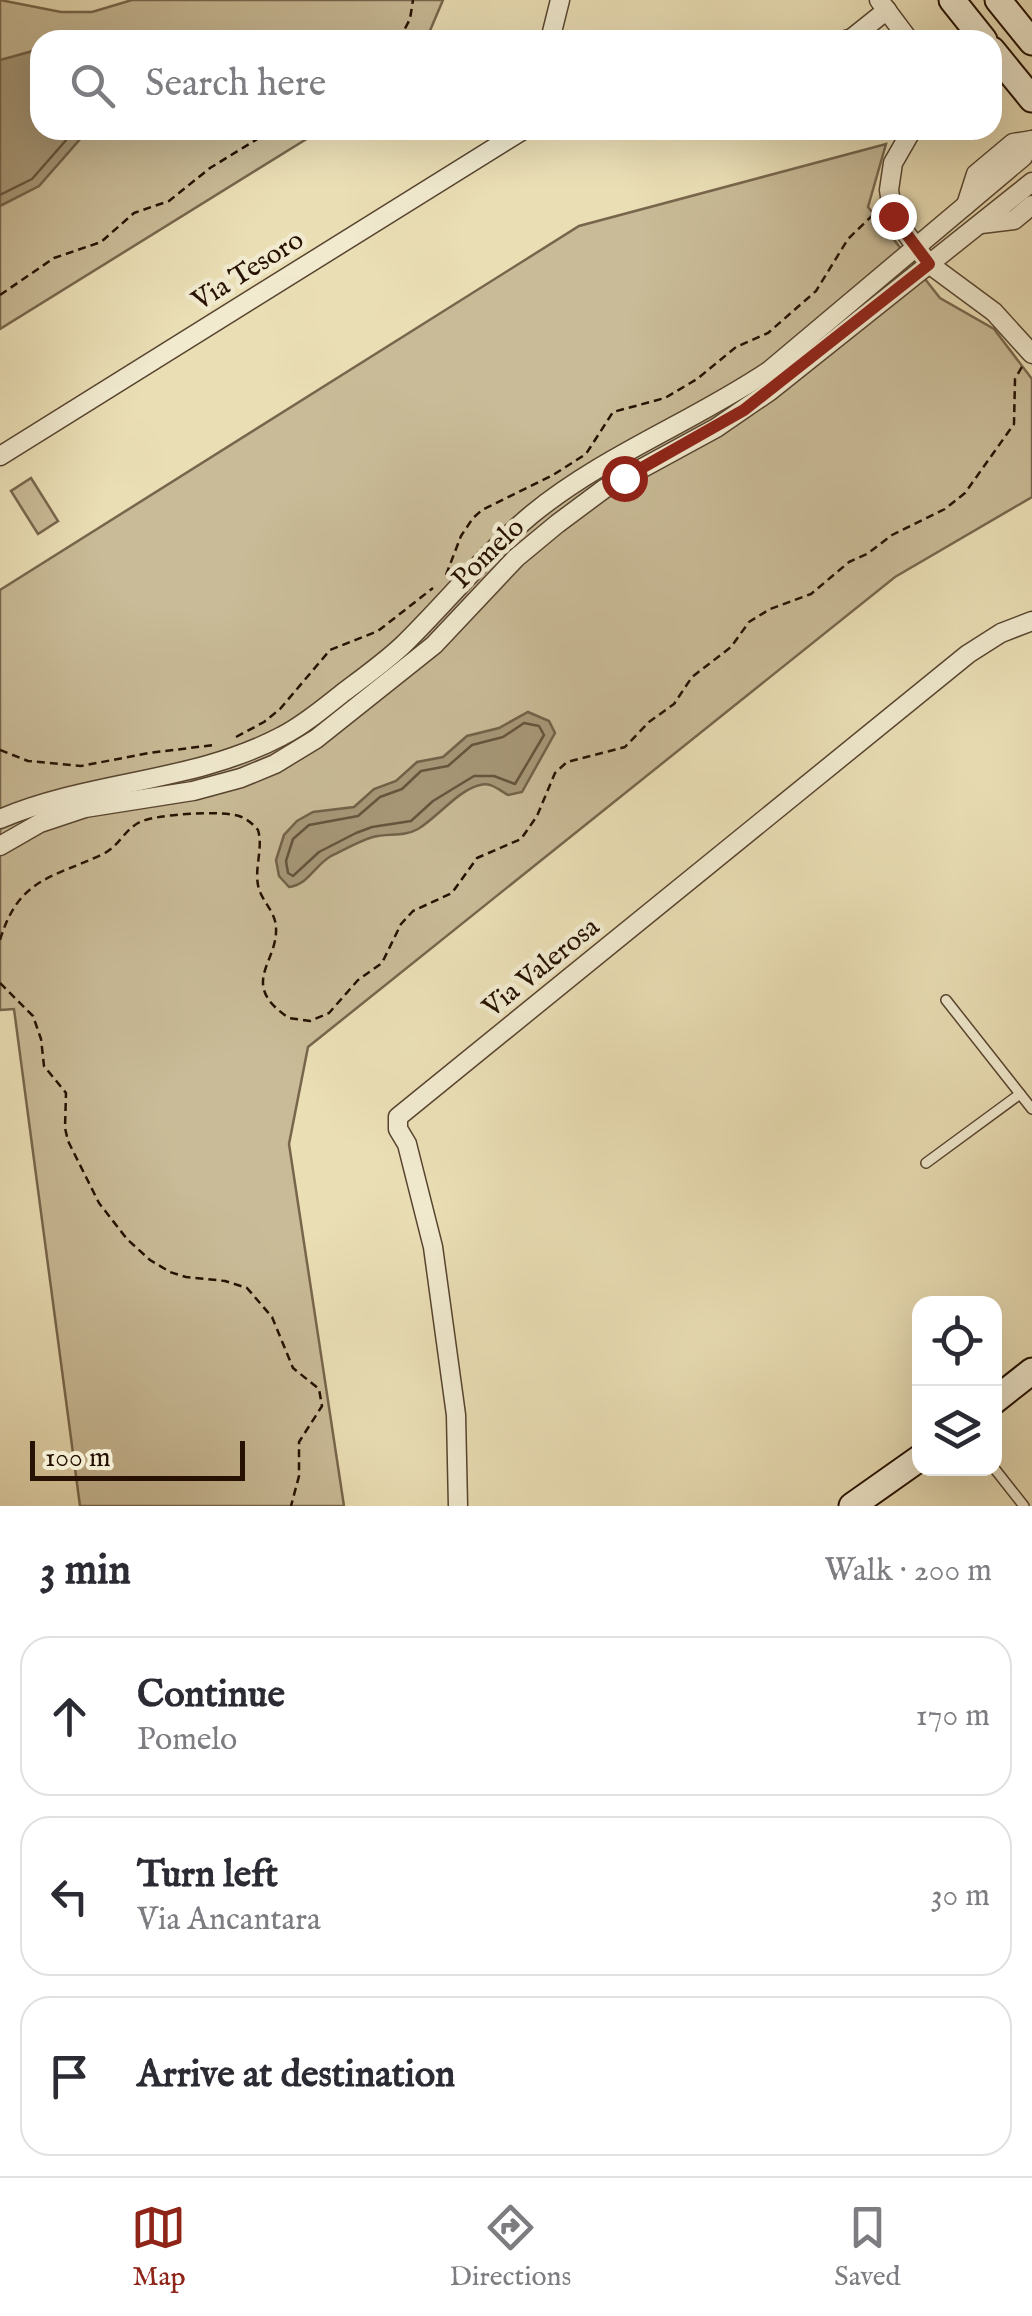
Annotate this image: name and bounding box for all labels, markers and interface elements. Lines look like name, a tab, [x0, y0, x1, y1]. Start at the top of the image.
search box	[30, 30, 1002, 140]
icon: search	[65, 58, 120, 113]
text: Search here	[145, 61, 326, 109]
route end	[871, 194, 917, 240]
street label: Via Tesoro	[185, 223, 311, 320]
route start	[602, 456, 648, 502]
street label: Pomelo	[445, 511, 532, 597]
street label: Via Valerosa	[475, 910, 608, 1026]
map controls	[912, 1296, 1002, 1476]
button: locate	[912, 1296, 1002, 1386]
button: layers	[912, 1386, 1002, 1476]
scale bar	[30, 1436, 245, 1480]
text: 100 m	[45, 1441, 111, 1476]
text: 3 min	[40, 1545, 131, 1598]
text: Walk · 200 m	[825, 1551, 992, 1592]
text: Continue	[137, 1672, 285, 1720]
icon: ahead	[42, 1689, 97, 1744]
text: 170 m	[916, 1696, 990, 1737]
text: Pomelo	[137, 1720, 237, 1761]
text: Turn left	[137, 1852, 278, 1900]
icon: left	[42, 1869, 97, 1924]
text: 30 m	[931, 1876, 990, 1917]
text: Via Ancantara	[137, 1900, 321, 1941]
icon: arrive	[42, 2049, 97, 2104]
text: Arrive at destination	[137, 2052, 455, 2100]
tab: Map	[131, 2200, 186, 2295]
tab: Directions	[449, 2200, 571, 2295]
tab: Saved	[834, 2200, 901, 2295]

